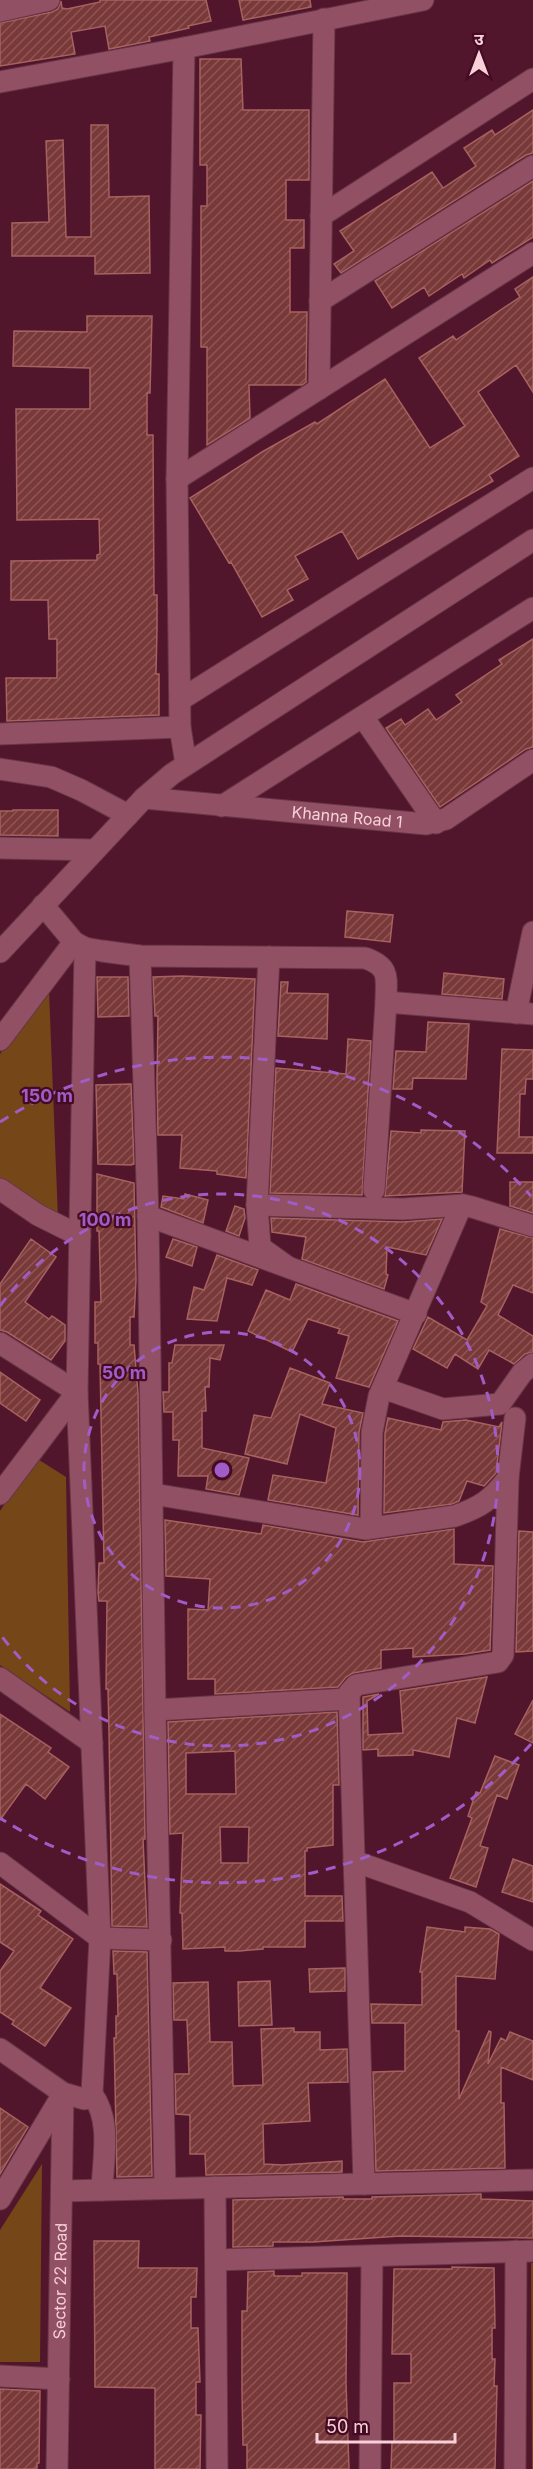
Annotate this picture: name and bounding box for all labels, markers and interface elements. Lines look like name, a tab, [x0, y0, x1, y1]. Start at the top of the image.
north arrow	[449, 24, 509, 84]
text: उ	[474, 29, 484, 49]
street label: Khanna Road 1	[291, 802, 403, 832]
text: 150 m	[21, 1085, 73, 1106]
text: 100 m	[79, 1209, 131, 1230]
text: 50 m	[102, 1362, 146, 1383]
centre of rings	[212, 1460, 232, 1480]
street label: Sector 22 Road	[49, 2223, 71, 2339]
scale bar	[317, 2406, 455, 2444]
text: 50 m	[326, 2416, 369, 2437]

